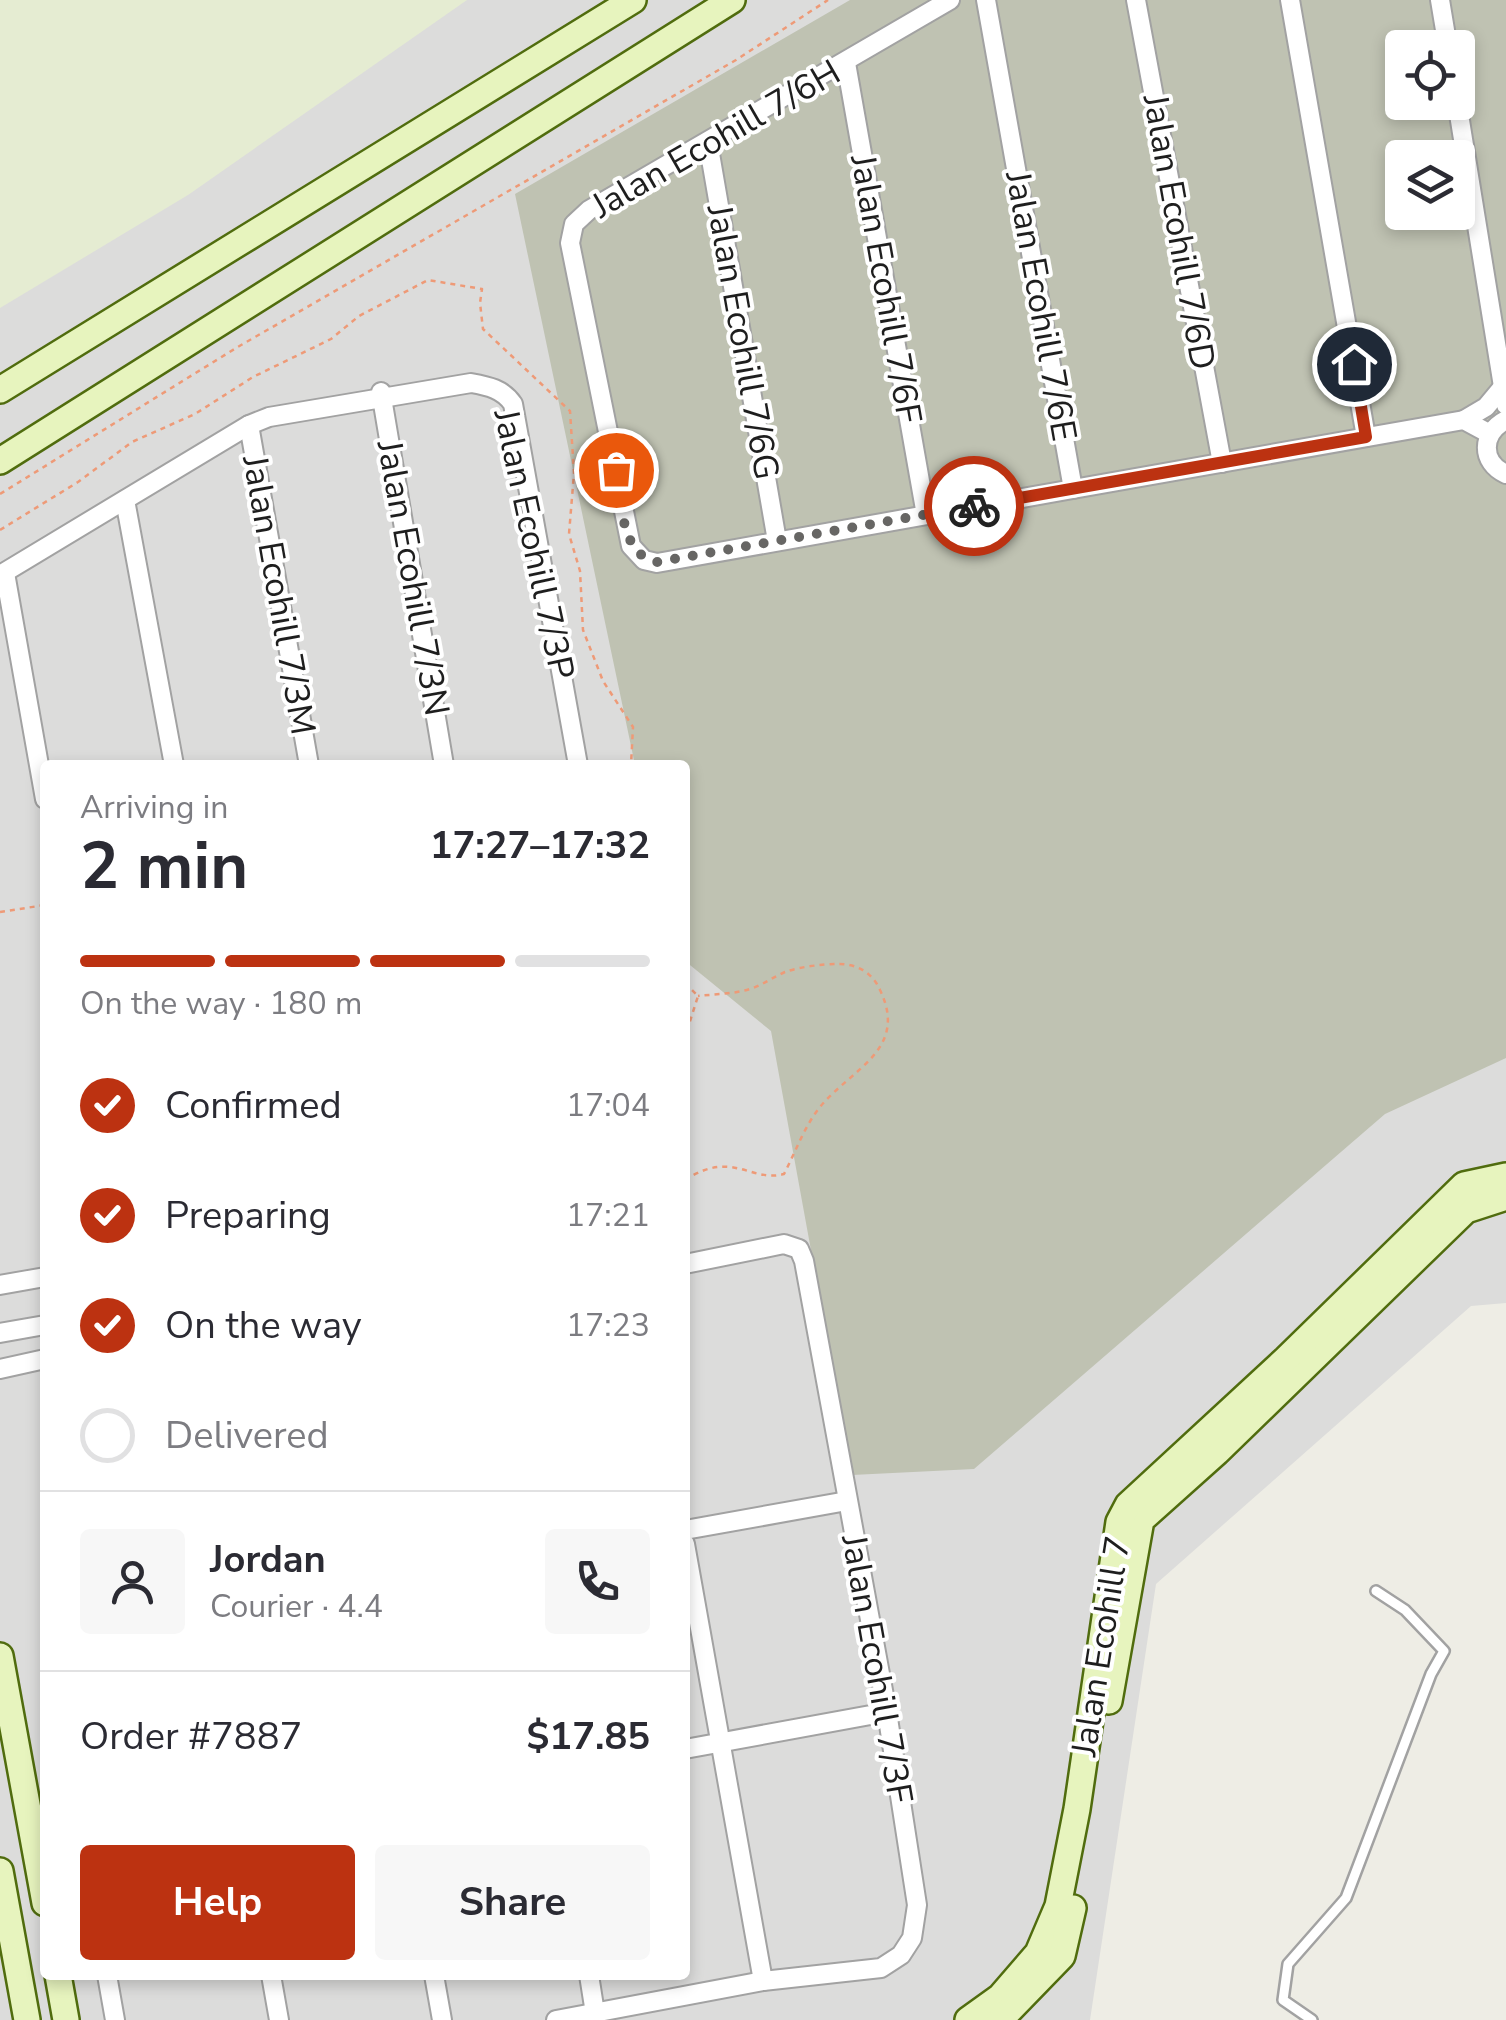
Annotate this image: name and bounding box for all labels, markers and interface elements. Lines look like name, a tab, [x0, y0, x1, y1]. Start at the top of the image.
map controls	[1385, 30, 1475, 230]
button: locate	[1385, 30, 1475, 120]
street label: Jalan Ecohill 7/6H	[582, 49, 849, 230]
street label: Jalan Ecohill 7/6D	[1131, 90, 1226, 373]
button: layers	[1385, 140, 1475, 230]
street label: Jalan Ecohill 7/6F	[839, 150, 933, 427]
street label: Jalan Ecohill 7/6E	[994, 166, 1088, 445]
street label: Jalan Ecohill 7/6G	[696, 200, 790, 483]
pin	[1312, 322, 1397, 407]
icon: home	[1327, 337, 1382, 392]
street label: Jalan Ecohill 7/3P	[482, 404, 586, 683]
pin	[574, 428, 659, 513]
street label: Jalan Ecohill 7/3N	[365, 436, 460, 719]
icon: bag	[589, 443, 644, 498]
street label: Jalan Ecohill 7/3M	[231, 451, 327, 738]
courier	[924, 456, 1024, 556]
icon: bike	[947, 479, 1002, 534]
text: Arriving in	[80, 786, 228, 829]
text: 17:27–17:32	[430, 820, 650, 871]
text: 2 min	[80, 822, 248, 911]
text: On the way · 180 m	[80, 982, 362, 1025]
icon: check	[80, 1078, 135, 1133]
text: Confirmed	[165, 1080, 342, 1131]
text: 17:04	[566, 1084, 650, 1127]
icon: check	[80, 1188, 135, 1243]
text: Preparing	[165, 1190, 331, 1241]
text: 17:21	[566, 1194, 650, 1237]
icon: check	[80, 1298, 135, 1353]
text: On the way	[165, 1300, 361, 1351]
text: 17:23	[566, 1304, 650, 1347]
text: Delivered	[165, 1410, 329, 1461]
button: person	[80, 1529, 185, 1634]
button: phone	[545, 1529, 650, 1634]
street label: Jalan Ecohill 7/3F	[830, 1530, 924, 1807]
street label: Jalan Ecohill 7	[1060, 1533, 1142, 1760]
text: Jordan	[210, 1534, 326, 1585]
text: Courier · 4.4	[210, 1585, 383, 1628]
text: Order #7887	[80, 1711, 302, 1762]
text: $17.85	[527, 1711, 650, 1762]
button: Help	[80, 1845, 355, 1960]
button: Share	[375, 1845, 650, 1960]

